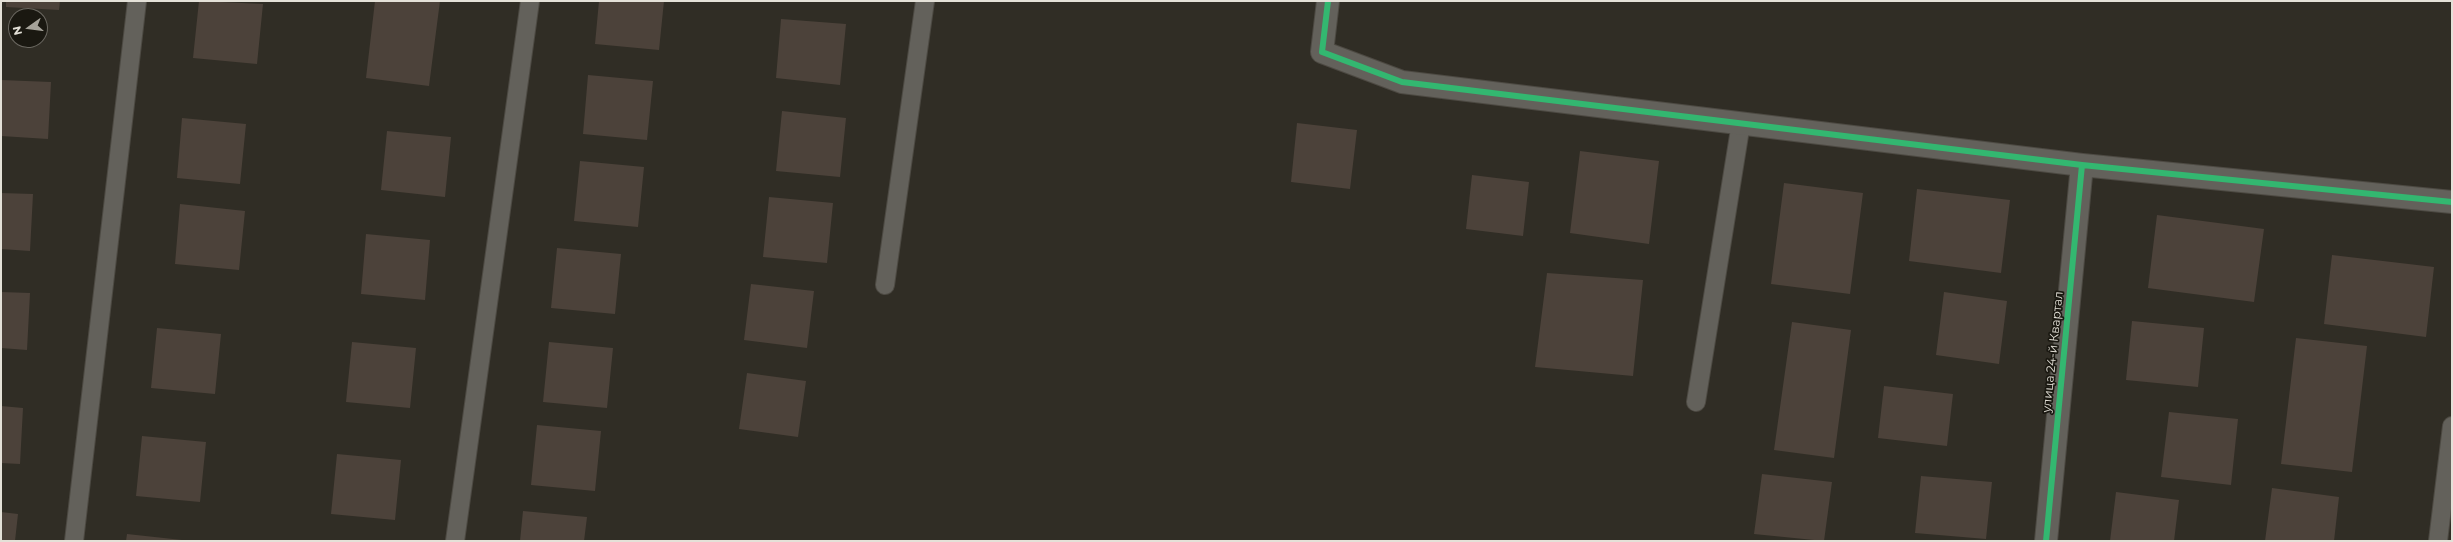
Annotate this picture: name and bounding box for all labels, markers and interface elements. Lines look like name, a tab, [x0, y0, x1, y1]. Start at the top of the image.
north arrow	[8, 8, 48, 48]
text: N	[9, 25, 25, 37]
street label: улица 24-й Квартал	[2039, 291, 2067, 413]

